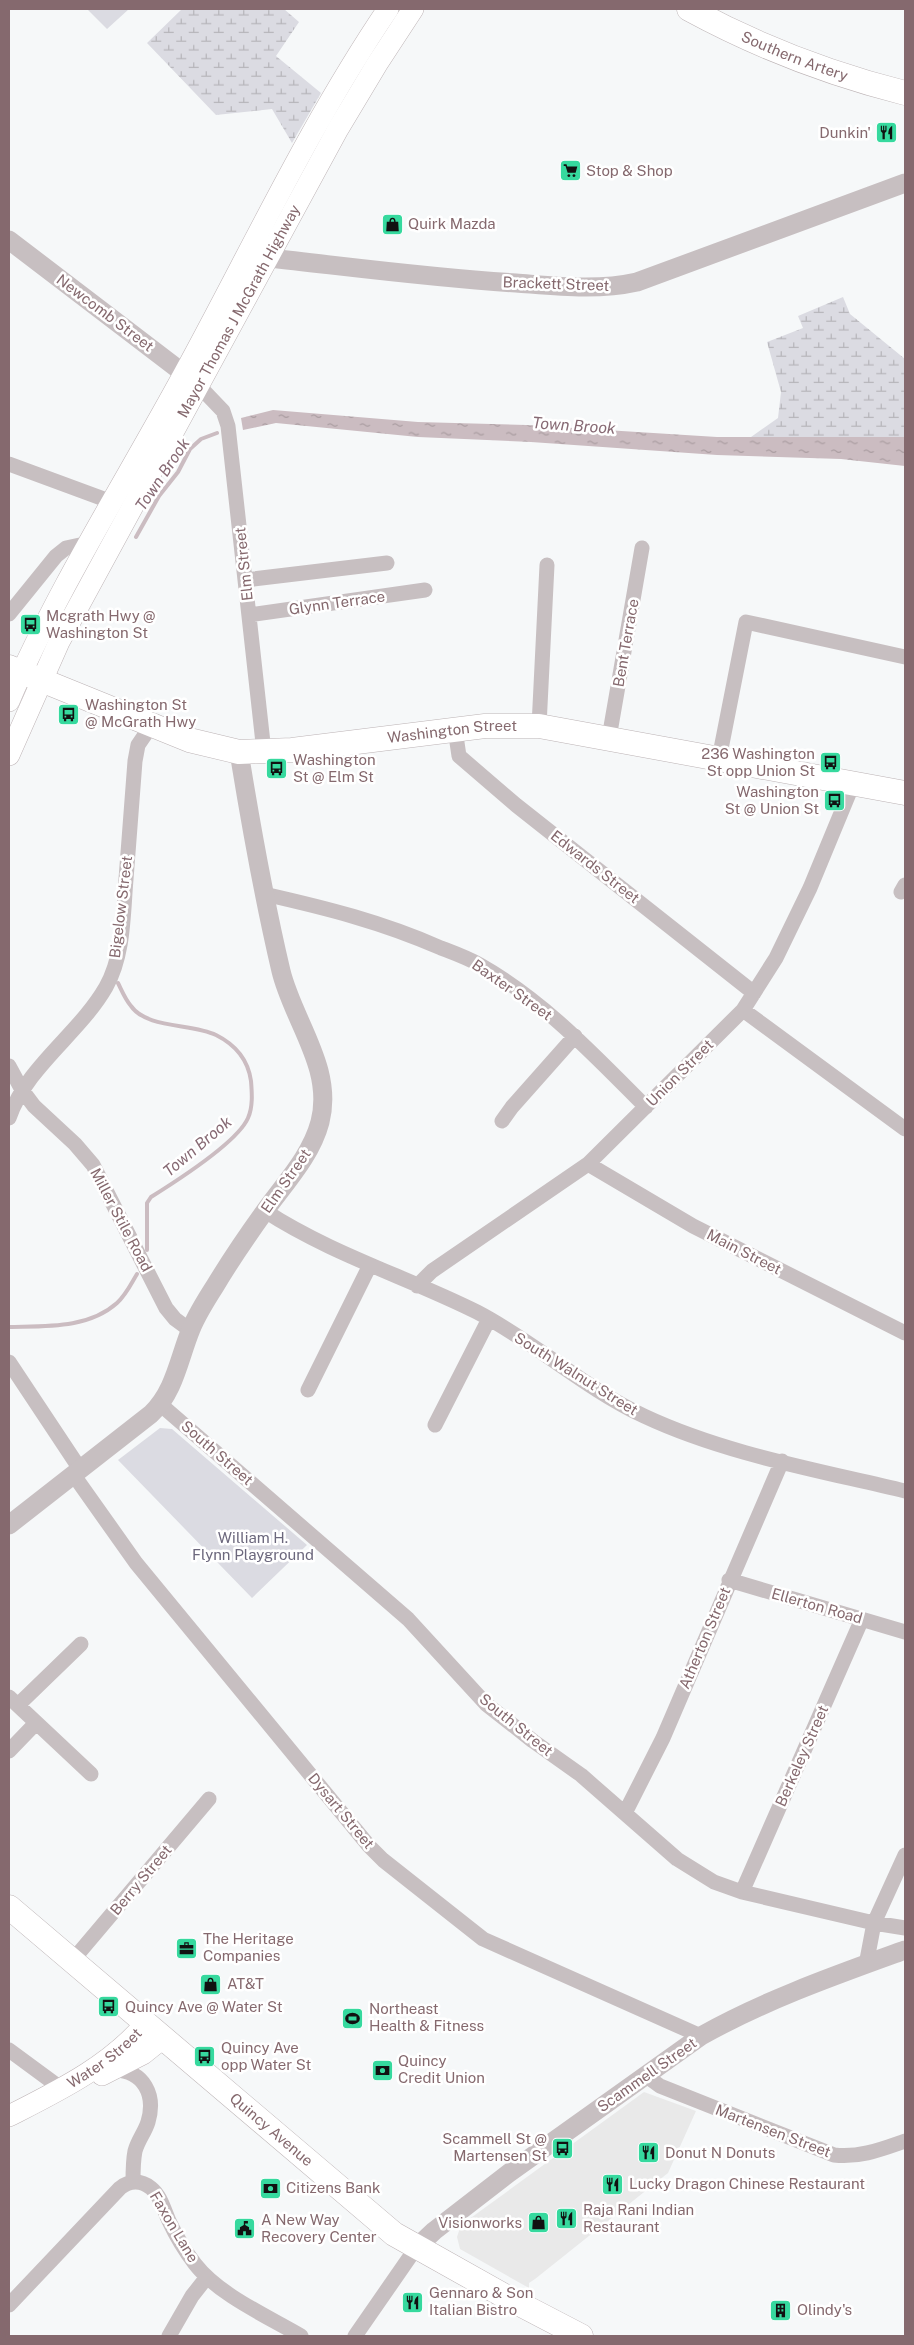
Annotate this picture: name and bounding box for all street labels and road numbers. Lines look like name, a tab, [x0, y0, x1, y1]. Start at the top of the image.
street label: Southern Artery	[739, 27, 850, 84]
street label: Mayor Thomas J McGrath Highway	[174, 202, 303, 420]
street label: Newcomb Street	[53, 271, 157, 355]
street label: Brackett Street	[502, 273, 610, 294]
street label: Elm Street	[231, 526, 256, 602]
street label: Glynn Terrace	[288, 587, 386, 618]
street label: Bent Terrace	[609, 598, 642, 688]
street label: Washington Street	[386, 717, 517, 746]
street label: Edwards Street	[548, 827, 643, 907]
street label: Bigelow Street	[106, 855, 135, 959]
street label: Baxter Street	[469, 956, 556, 1024]
street label: Union Street	[643, 1036, 717, 1110]
street label: Elm Street	[257, 1145, 314, 1216]
street label: Miller Stile Road	[87, 1165, 156, 1274]
street label: Main Street	[704, 1225, 785, 1278]
street label: South Walnut Street	[512, 1329, 641, 1419]
street label: South Street	[178, 1417, 257, 1488]
street label: Atherton Street	[675, 1584, 734, 1691]
street label: Ellerton Road	[770, 1584, 865, 1627]
street label: South Street	[476, 1690, 556, 1759]
street label: Berkeley Street	[772, 1702, 832, 1809]
street label: Dysart Street	[305, 1770, 378, 1852]
street label: Berry Street	[106, 1841, 175, 1918]
street label: Water Street	[64, 2024, 145, 2091]
street label: Scammell Street	[594, 2034, 700, 2115]
street label: Quincy Avenue	[226, 2089, 317, 2169]
street label: Martensen Street	[713, 2101, 833, 2160]
street label: Faxon Lane	[147, 2188, 202, 2265]

